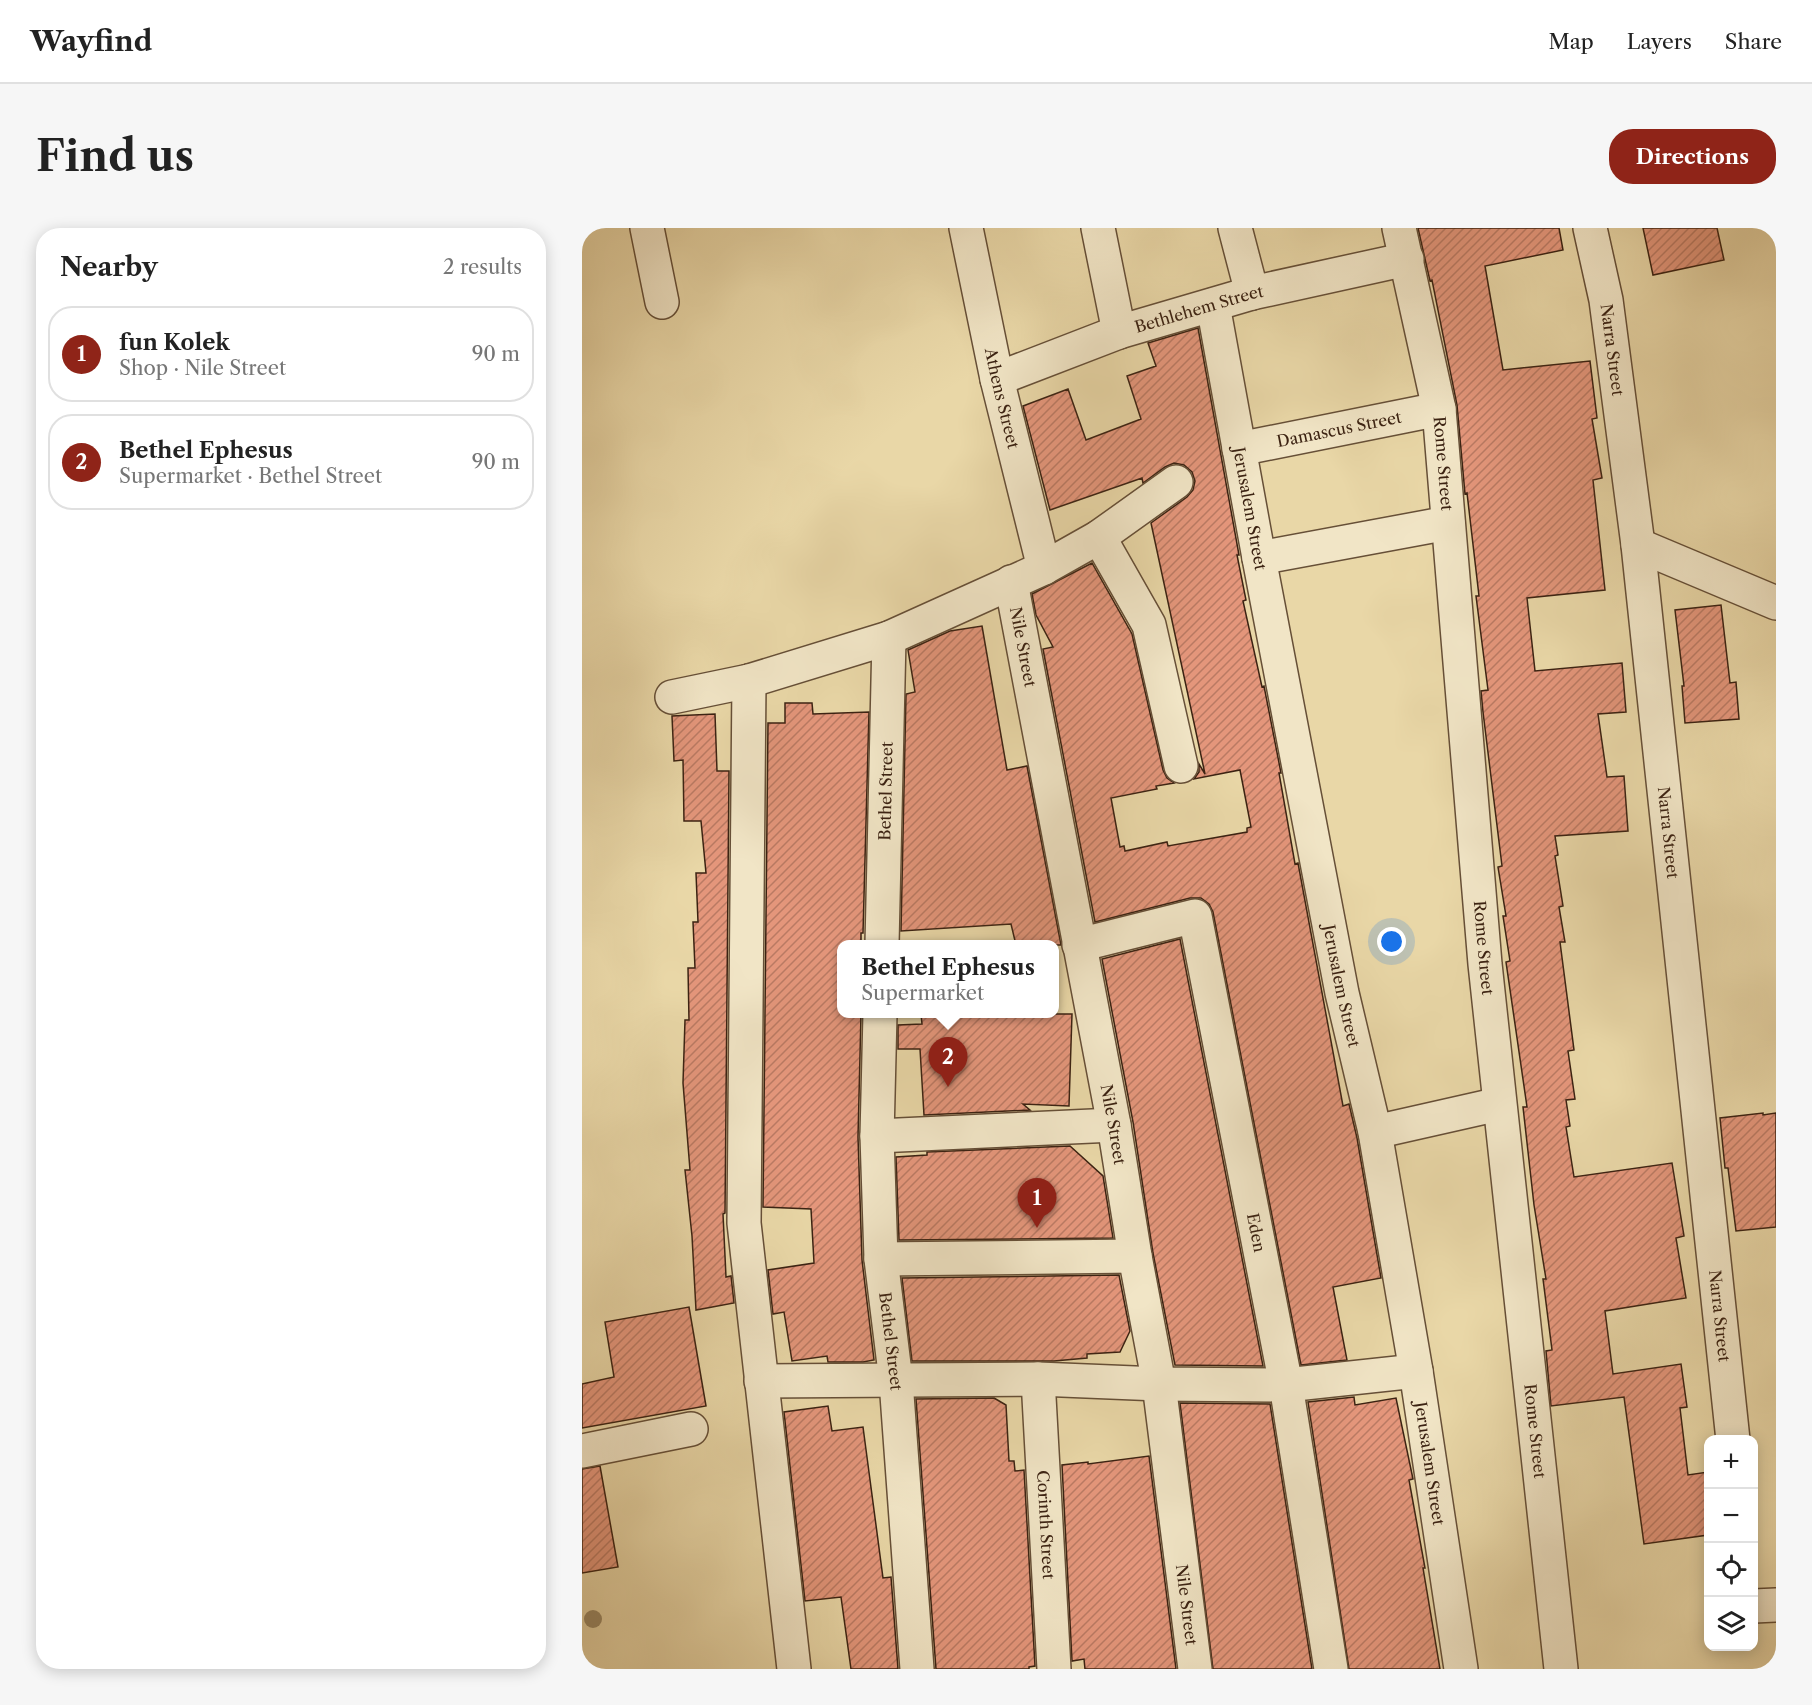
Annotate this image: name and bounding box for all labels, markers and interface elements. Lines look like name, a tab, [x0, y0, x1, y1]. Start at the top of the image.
text: Wayfind	[30, 24, 152, 58]
text: Map	[1549, 29, 1594, 54]
text: Layers	[1627, 29, 1692, 54]
text: Share	[1725, 29, 1782, 54]
button: Directions	[1609, 129, 1776, 184]
text: Find us	[36, 130, 194, 182]
text: Nearby	[60, 251, 158, 283]
text: 2 results	[443, 255, 522, 279]
street label: Bethlehem Street	[1132, 281, 1265, 337]
street label: Narra Street	[1597, 303, 1628, 397]
text: fun Kolek	[119, 329, 230, 356]
text: 1	[77, 342, 86, 366]
text: 90 m	[472, 342, 520, 366]
street label: Athens Street	[981, 345, 1024, 451]
text: Shop · Nile Street	[119, 356, 286, 380]
street label: Damascus Street	[1275, 407, 1403, 451]
street label: Rome Street	[1430, 415, 1457, 512]
text: Bethel Ephesus	[119, 437, 293, 464]
street label: Jerusalem Street	[1228, 443, 1271, 572]
text: 2	[76, 450, 87, 474]
text: 90 m	[472, 450, 520, 474]
text: Supermarket · Bethel Street	[119, 464, 382, 488]
street label: Nile Street	[1006, 605, 1041, 689]
street label: Bethel Street	[874, 741, 897, 841]
street label: Narra Street	[1654, 785, 1683, 880]
street label: Rome Street	[1470, 900, 1498, 996]
street label: Jerusalem Street	[1319, 920, 1365, 1050]
your location	[1377, 927, 1406, 956]
popup	[837, 940, 1059, 1018]
text: Bethel Ephesus	[861, 954, 1035, 981]
text: Supermarket	[861, 981, 984, 1005]
pin: 2	[928, 1038, 968, 1087]
street label: Nile Street	[1096, 1082, 1130, 1166]
pin: 1	[1018, 1178, 1056, 1228]
street label: Eden	[1243, 1211, 1270, 1254]
street label: Narra Street	[1705, 1269, 1735, 1363]
street label: Bethel Street	[875, 1291, 907, 1392]
street label: Rome Street	[1520, 1383, 1550, 1480]
street label: Jerusalem Street	[1410, 1397, 1449, 1527]
map controls	[1704, 1435, 1758, 1651]
button: +	[1704, 1435, 1758, 1489]
street label: Corinth Street	[1033, 1470, 1059, 1580]
button: −	[1704, 1489, 1758, 1543]
button: locate	[1704, 1543, 1758, 1597]
street label: Nile Street	[1172, 1563, 1202, 1647]
button: layers	[1704, 1597, 1758, 1651]

